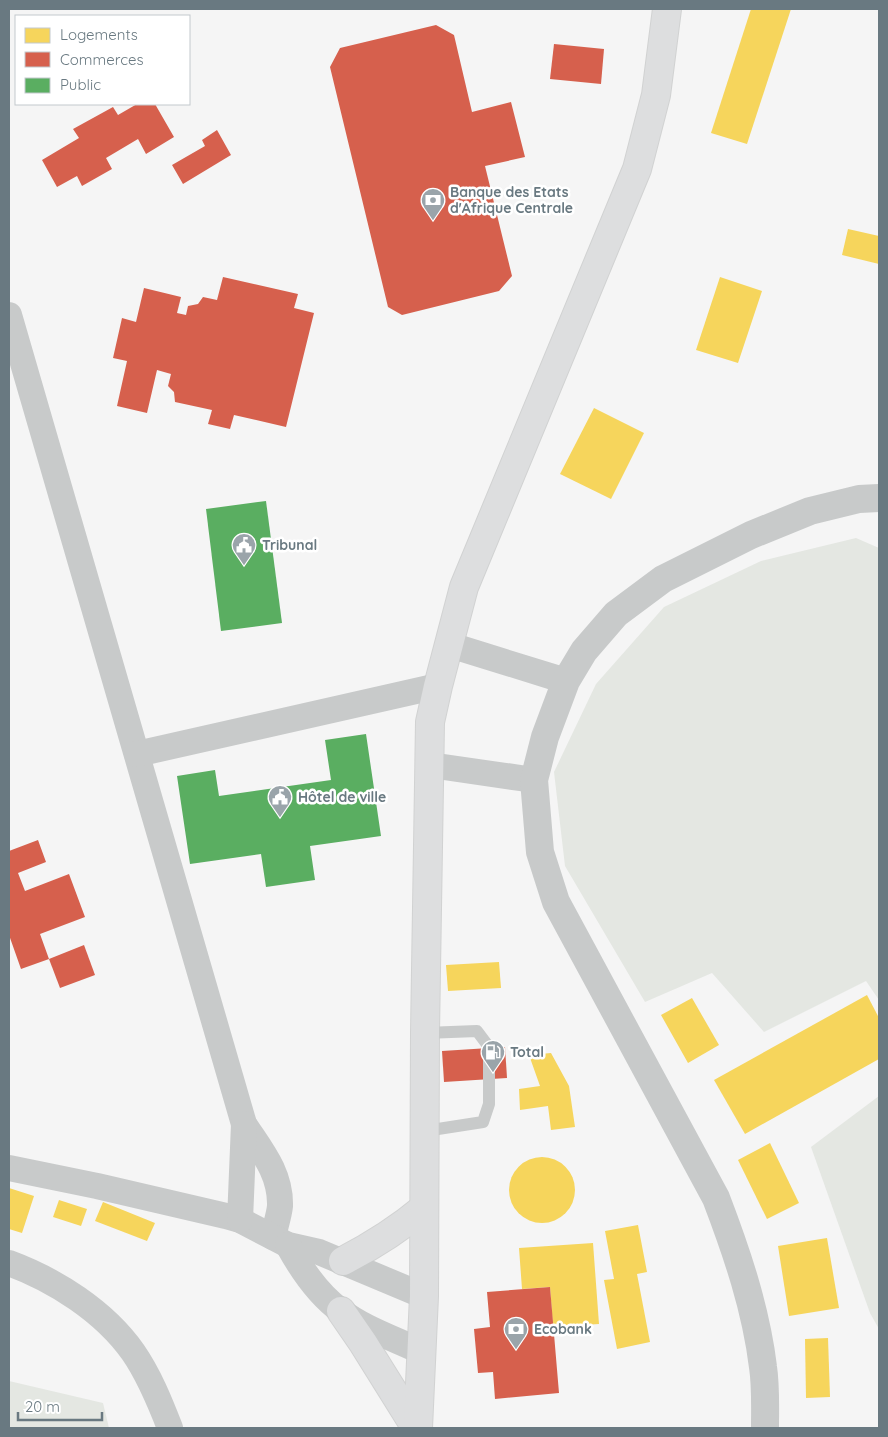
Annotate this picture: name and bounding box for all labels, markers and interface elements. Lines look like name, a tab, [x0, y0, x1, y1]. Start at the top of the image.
legend	[15, 15, 190, 105]
text: Logements	[60, 25, 138, 44]
text: Commerces	[60, 50, 143, 69]
text: Public	[60, 75, 101, 94]
place label: Banque des Etats d'Afrique Centrale	[450, 183, 573, 217]
bank icon: Banque des Etats d'Afrique Centrale	[420, 187, 446, 221]
public building icon: Tribunal	[231, 532, 257, 566]
place label: Tribunal	[262, 536, 317, 554]
public building icon: Hôtel de ville	[267, 784, 293, 818]
place label: Hôtel de ville	[298, 788, 386, 806]
fuel station icon: Total	[480, 1039, 506, 1073]
place label: Total	[510, 1043, 544, 1061]
bank icon: Ecobank	[503, 1316, 529, 1350]
place label: Ecobank	[534, 1320, 592, 1338]
scale bar	[18, 1390, 101, 1422]
text: 20 m	[25, 1397, 60, 1416]

